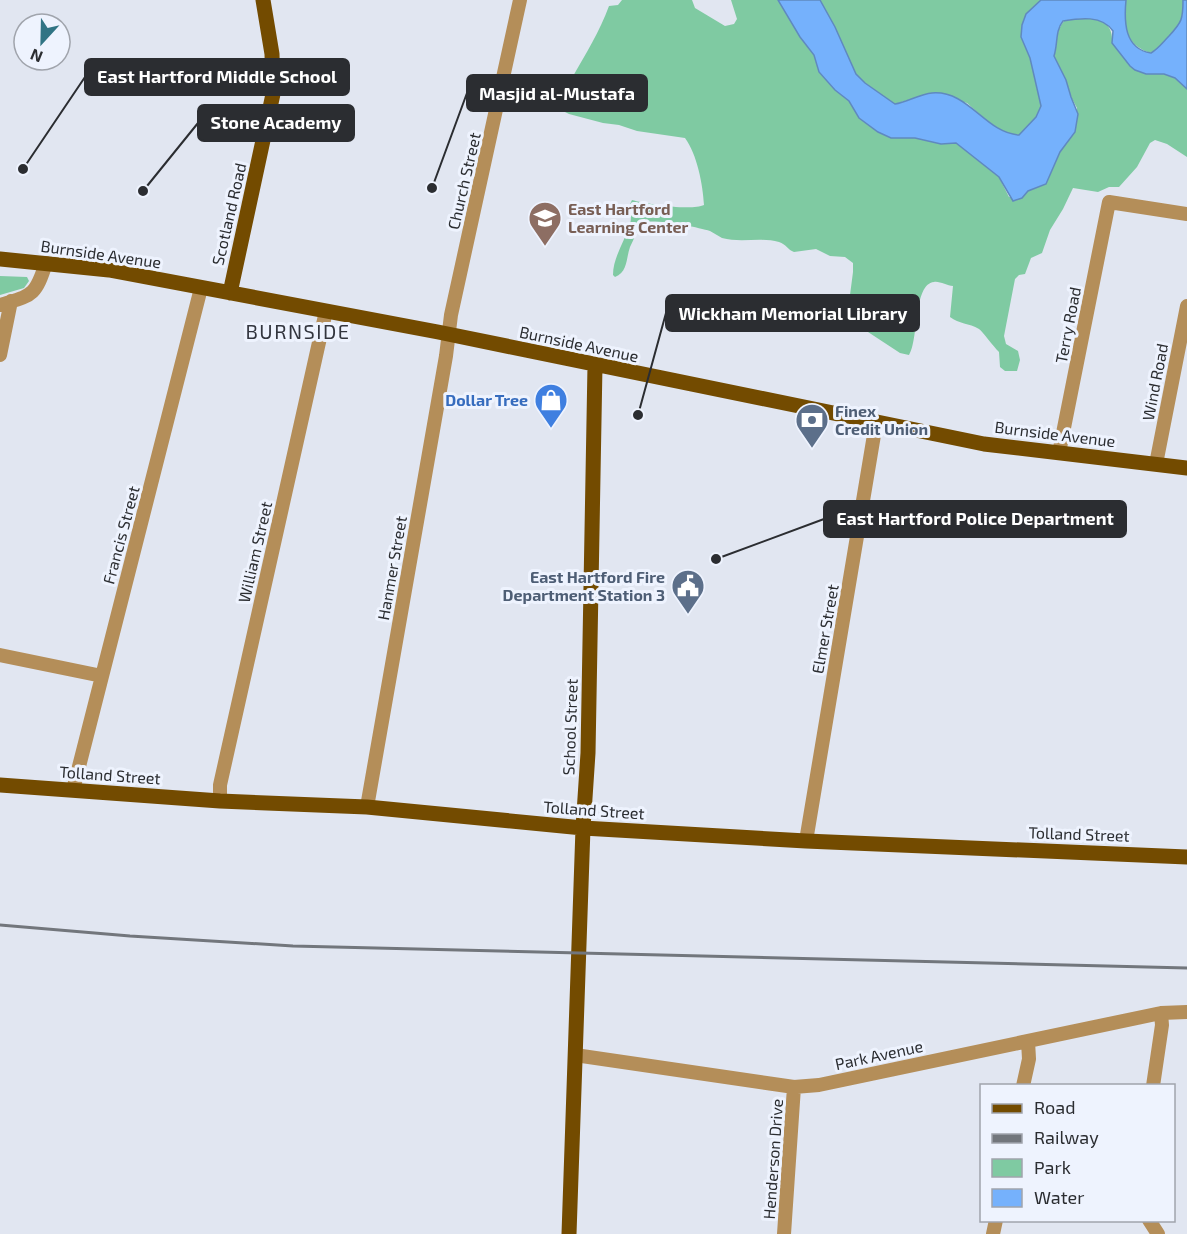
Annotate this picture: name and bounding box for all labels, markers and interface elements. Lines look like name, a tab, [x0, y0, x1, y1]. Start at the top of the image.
north arrow	[12, 12, 72, 72]
text: N	[27, 45, 45, 67]
callout: East Hartford Middle School	[85, 59, 349, 95]
text: East Hartford Middle School	[97, 65, 337, 87]
callout: Masjid al-Mustafa	[467, 75, 647, 111]
text: Masjid al-Mustafa	[479, 82, 635, 104]
callout: Stone Academy	[198, 105, 354, 141]
text: Stone Academy	[210, 111, 342, 133]
street label: Church Street	[443, 131, 484, 231]
street label: Scotland Road	[208, 161, 249, 267]
place label: East Hartford Learning Center	[568, 199, 689, 236]
school or university icon: East Hartford Learning Center	[527, 200, 563, 247]
street label: Burnside Avenue	[40, 236, 163, 271]
street label: Terry Road	[1051, 285, 1084, 365]
callout: Wickham Memorial Library	[666, 295, 919, 331]
text: Wickham Memorial Library	[678, 302, 908, 324]
district label: BURNSIDE	[245, 319, 351, 343]
street label: Burnside Avenue	[518, 322, 640, 365]
street label: Wind Road	[1138, 342, 1171, 422]
shop icon: Dollar Tree	[533, 382, 569, 429]
place label: Dollar Tree	[445, 390, 528, 409]
place label: Finex Credit Union	[835, 401, 928, 438]
bank icon: Finex Credit Union	[794, 402, 830, 449]
street label: Burnside Avenue	[994, 417, 1116, 450]
street label: Francis Street	[98, 484, 143, 586]
street label: William Street	[234, 499, 275, 604]
callout: East Hartford Police Department	[824, 501, 1126, 537]
text: East Hartford Police Department	[836, 507, 1114, 529]
street label: Hanmer Street	[373, 514, 410, 622]
place label: East Hartford Fire Department Station 3	[503, 567, 665, 604]
public building icon: East Hartford Fire Department Station 3	[670, 568, 706, 615]
street label: Elmer Street	[807, 583, 842, 675]
street label: School Street	[558, 678, 581, 776]
street label: Tolland Street	[59, 761, 161, 788]
street label: Tolland Street	[543, 796, 645, 823]
street label: Tolland Street	[1028, 822, 1130, 845]
street label: Park Avenue	[833, 1036, 925, 1073]
legend	[980, 1084, 1175, 1222]
text: Road	[1034, 1096, 1075, 1118]
street label: Henderson Drive	[759, 1098, 786, 1220]
text: Railway	[1034, 1126, 1099, 1148]
text: Park	[1034, 1156, 1071, 1178]
text: Water	[1034, 1186, 1084, 1208]

